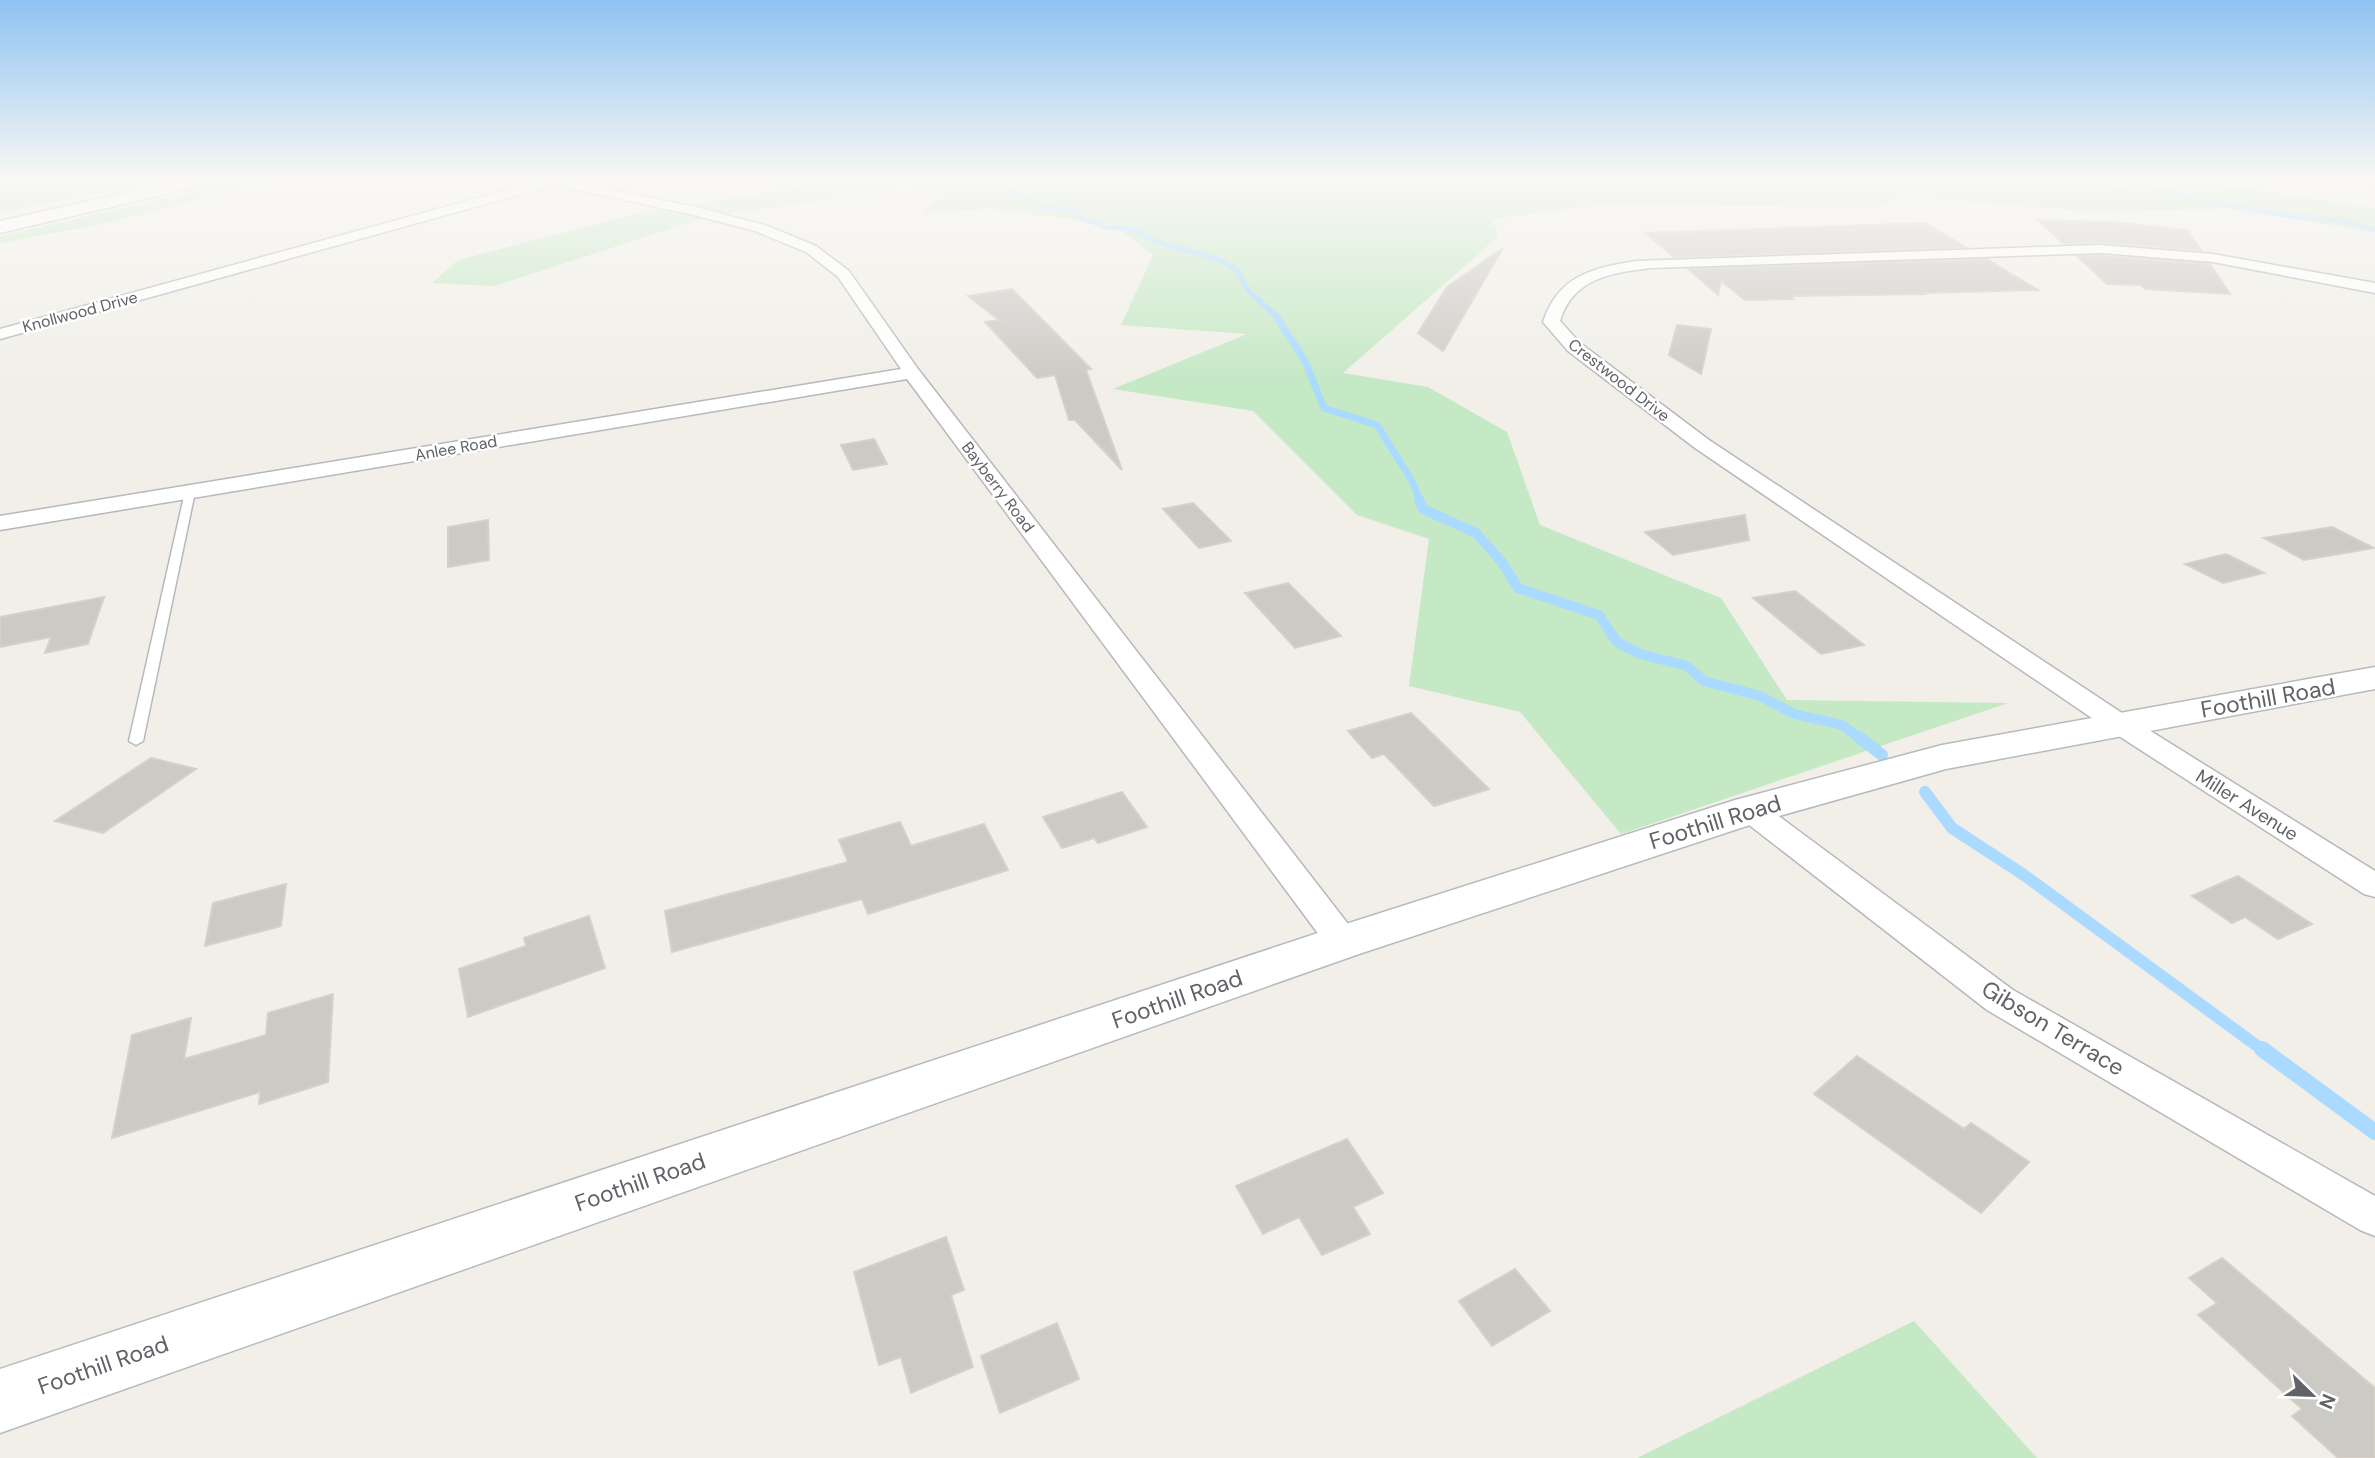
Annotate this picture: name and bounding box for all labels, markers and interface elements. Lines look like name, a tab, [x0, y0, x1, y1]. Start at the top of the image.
street label: Knollwood Drive	[20, 287, 140, 337]
street label: Crestwood Drive	[1564, 334, 1674, 426]
street label: Anlee Road	[413, 430, 499, 466]
street label: Bayberry Road	[957, 437, 1039, 537]
street label: Foothill Road	[2198, 671, 2338, 725]
street label: Miller Avenue	[2191, 764, 2303, 846]
street label: Foothill Road	[1645, 788, 1785, 856]
street label: Foothill Road	[1108, 963, 1246, 1035]
street label: Gibson Terrace	[1976, 974, 2130, 1082]
street label: Foothill Road	[571, 1146, 709, 1218]
street label: Foothill Road	[34, 1329, 172, 1401]
north arrow	[2277, 1360, 2347, 1430]
text: N	[2313, 1390, 2341, 1413]

